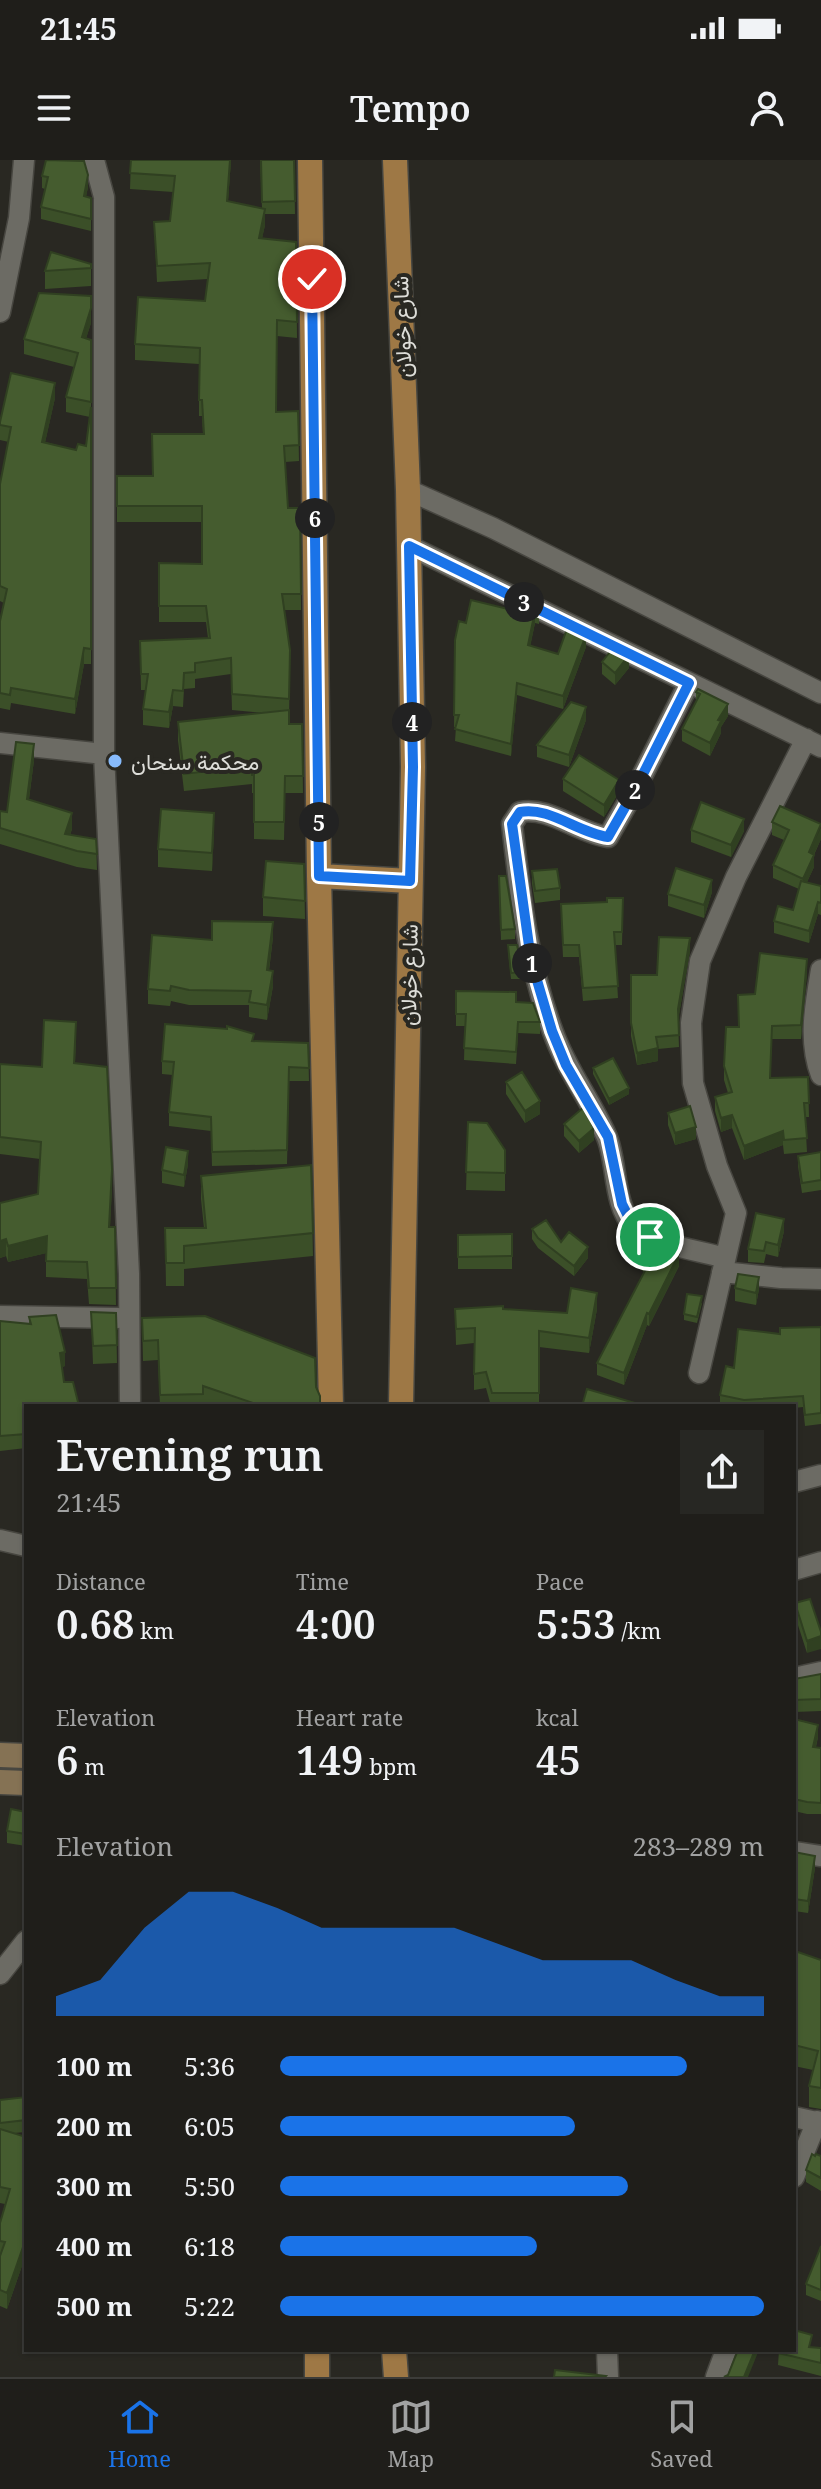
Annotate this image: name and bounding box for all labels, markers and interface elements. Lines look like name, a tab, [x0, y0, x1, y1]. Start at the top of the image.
text: 21:45	[40, 8, 117, 49]
text: Tempo	[350, 84, 471, 133]
icon: menu	[32, 86, 76, 130]
icon: person	[745, 86, 789, 130]
pin	[278, 245, 346, 313]
icon: check	[290, 257, 334, 301]
street label: شارع خولان	[384, 276, 419, 378]
pin: 6	[295, 498, 335, 538]
text: 6	[309, 503, 321, 533]
pin: 3	[504, 582, 544, 622]
text: 3	[518, 587, 530, 617]
pin: 4	[392, 702, 432, 742]
text: 4	[406, 707, 418, 737]
place label: محكمة سنحان	[131, 746, 259, 776]
marker: محكمة سنحان	[106, 752, 124, 770]
pin: 2	[615, 770, 655, 810]
text: 2	[629, 775, 641, 805]
pin: 5	[299, 802, 339, 842]
text: 5	[313, 807, 325, 837]
street label: شارع خولان	[392, 924, 425, 1026]
pin: 1	[512, 943, 552, 983]
text: 1	[526, 948, 538, 978]
pin	[616, 1203, 684, 1271]
icon: arrive	[628, 1215, 672, 1259]
text: Evening run	[56, 1424, 324, 1484]
button: share	[680, 1430, 764, 1514]
text: 21:45	[56, 1484, 122, 1520]
text: Distance	[56, 1566, 146, 1596]
text: Time	[296, 1566, 349, 1596]
text: Pace	[536, 1566, 584, 1596]
text: 0.68	[56, 1596, 135, 1651]
text: 4:00	[296, 1596, 375, 1651]
text: 5:53	[536, 1596, 615, 1651]
text: km	[135, 1615, 174, 1645]
text: /km	[615, 1615, 661, 1645]
text: Elevation	[56, 1702, 155, 1732]
text: Heart rate	[296, 1702, 403, 1732]
text: kcal	[536, 1702, 578, 1732]
text: 6	[56, 1732, 79, 1787]
text: 149	[296, 1732, 364, 1787]
text: 45	[536, 1732, 581, 1787]
text: m	[79, 1751, 105, 1781]
text: bpm	[364, 1751, 417, 1781]
text: Elevation	[56, 1828, 173, 1864]
text: 283–289 m	[632, 1828, 764, 1864]
text: 100 m	[56, 2048, 132, 2084]
text: 5:36	[184, 2048, 235, 2084]
text: 200 m	[56, 2108, 132, 2144]
text: 6:05	[184, 2108, 235, 2144]
text: 300 m	[56, 2168, 132, 2204]
text: 5:50	[184, 2168, 235, 2204]
text: 400 m	[56, 2228, 132, 2264]
text: 6:18	[184, 2228, 235, 2264]
text: 500 m	[56, 2288, 132, 2324]
text: 5:22	[184, 2288, 235, 2324]
tab: Home	[108, 2395, 171, 2473]
tab: Map	[387, 2395, 434, 2473]
tab: Saved	[650, 2395, 713, 2473]

